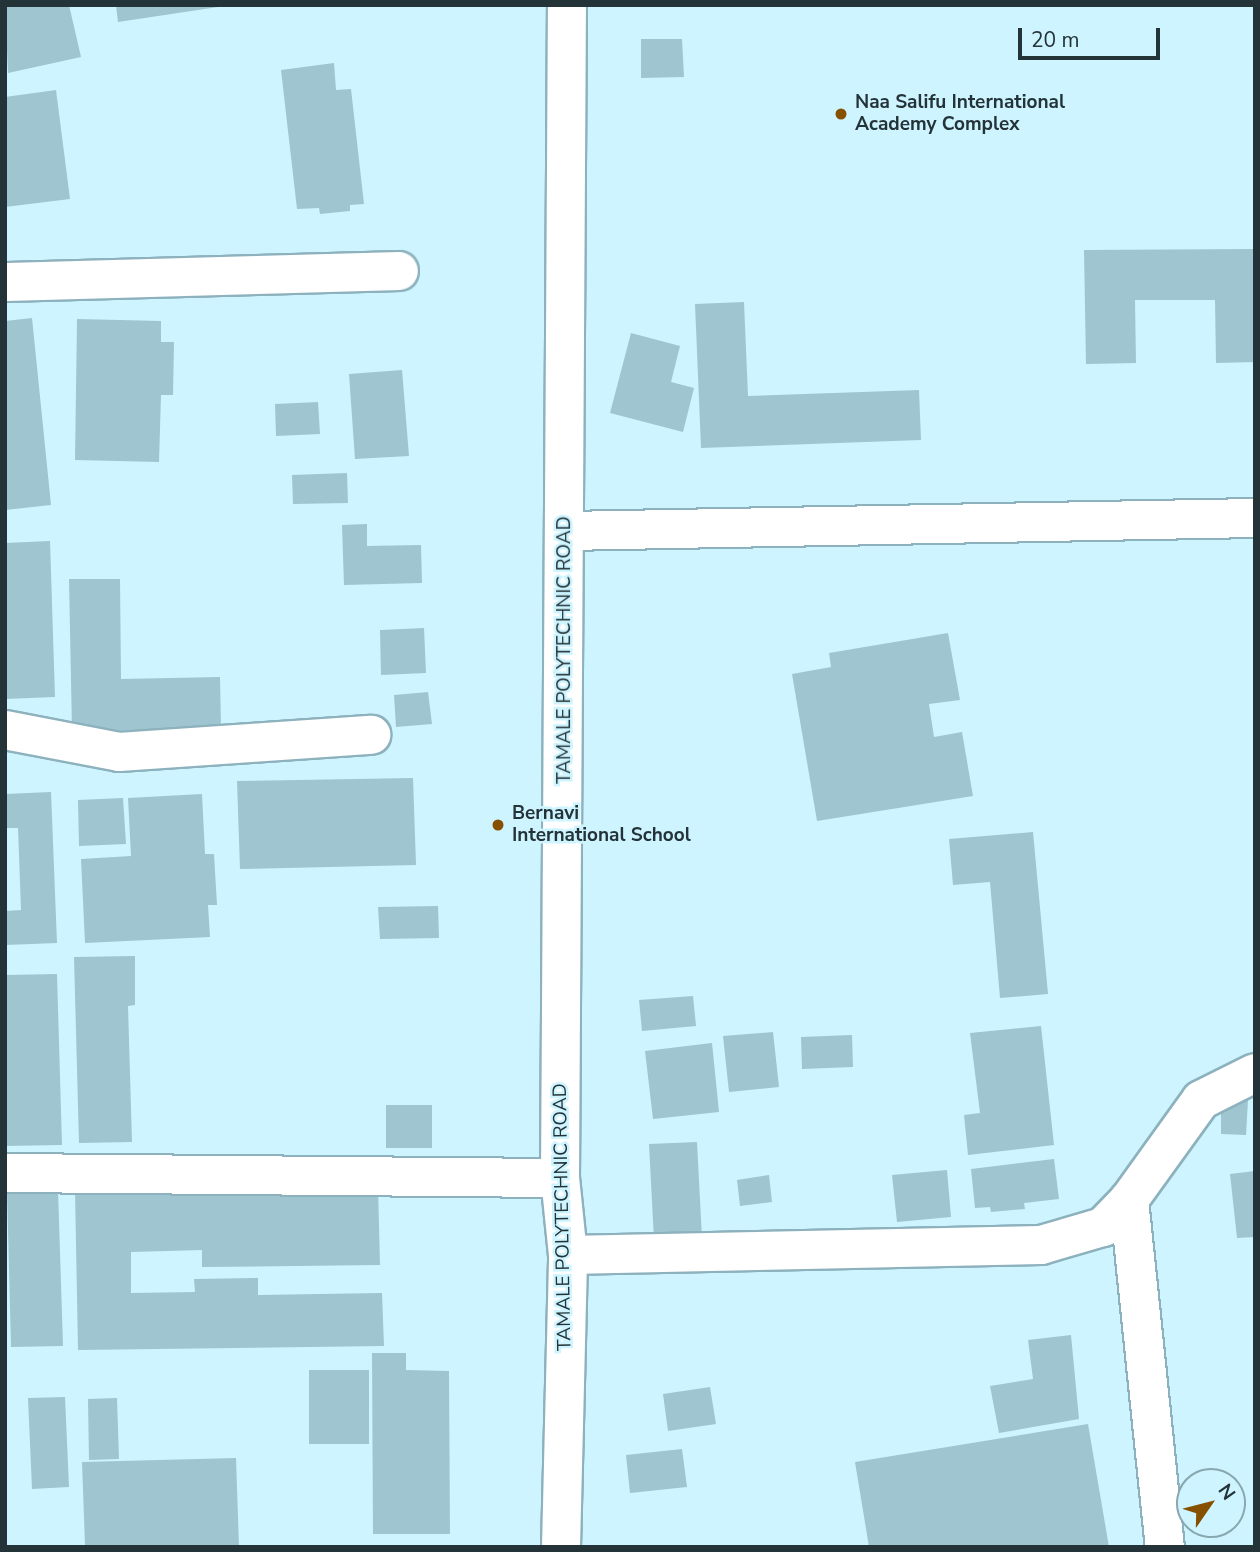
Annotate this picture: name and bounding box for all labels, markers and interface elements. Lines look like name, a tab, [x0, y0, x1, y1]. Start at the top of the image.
scale bar	[1022, 14, 1164, 58]
text: 20 m	[1031, 26, 1080, 54]
place label: Naa Salifu International Academy Complex	[855, 92, 1065, 136]
marker: Naa Salifu International Academy Complex	[833, 106, 849, 122]
street label: TAMALE POLYTECHNIC ROAD	[554, 516, 576, 784]
place label: Bernavi International School	[512, 803, 691, 847]
marker: Bernavi International School	[490, 817, 506, 833]
street label: TAMALE POLYTECHNIC ROAD	[549, 1083, 577, 1351]
north arrow	[1176, 1468, 1246, 1538]
text: N	[1212, 1479, 1241, 1505]

